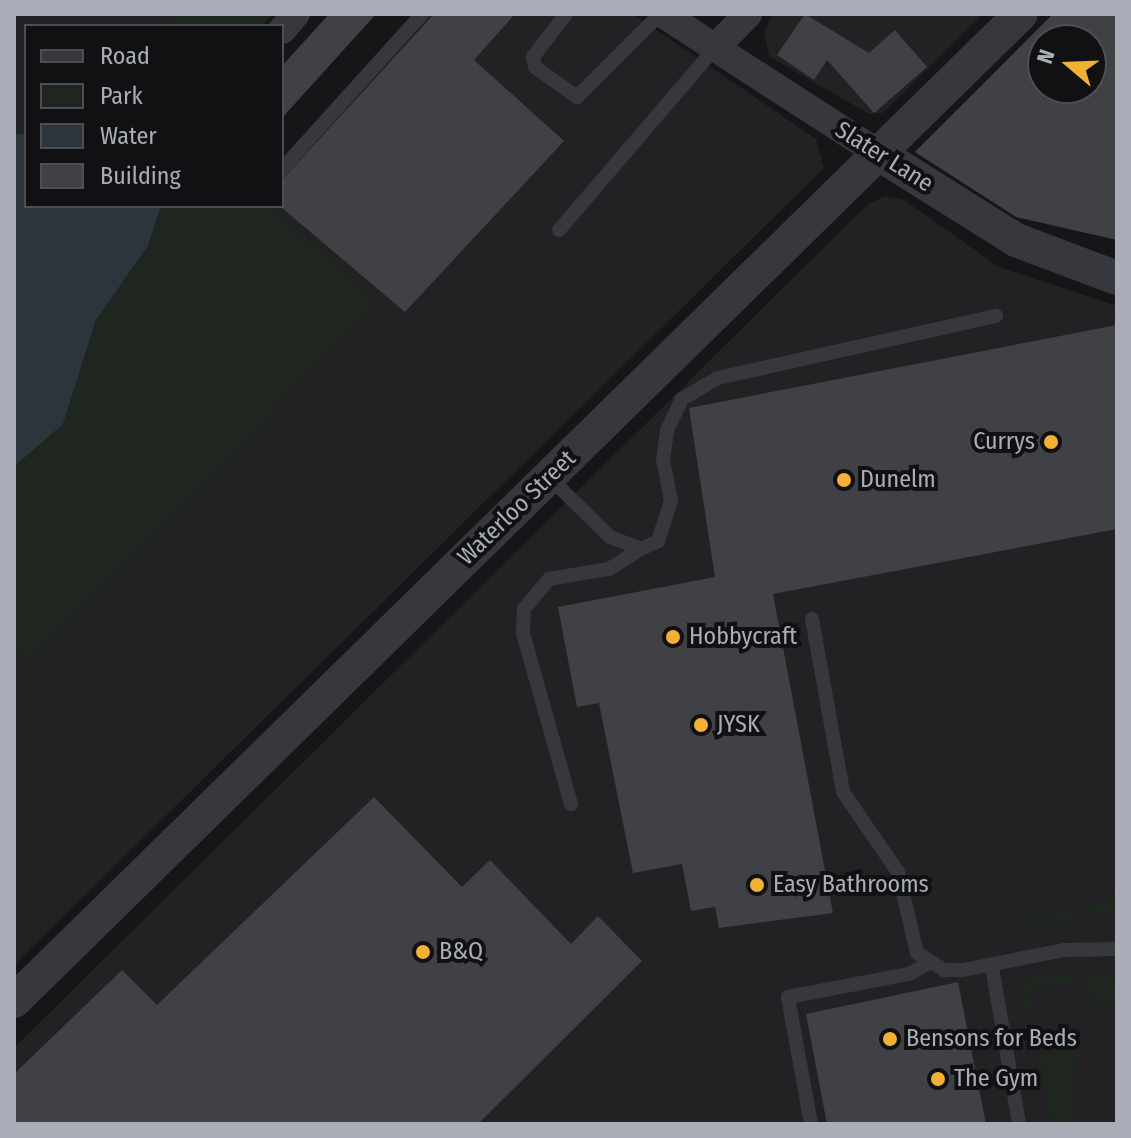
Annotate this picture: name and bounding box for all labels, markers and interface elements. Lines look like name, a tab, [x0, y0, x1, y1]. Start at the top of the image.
legend	[24, 24, 284, 208]
north arrow	[1027, 24, 1107, 104]
text: Road	[100, 42, 150, 70]
text: N	[1031, 46, 1061, 67]
text: Park	[100, 82, 143, 110]
street label: Slater Lane	[830, 116, 938, 198]
text: Water	[100, 122, 157, 150]
text: Building	[100, 162, 181, 190]
place label: Currys	[973, 428, 1035, 456]
marker: Currys	[1042, 433, 1060, 451]
street label: Waterloo Street	[452, 445, 582, 571]
place label: Dunelm	[860, 466, 936, 494]
marker: Dunelm	[835, 471, 853, 489]
place label: Hobbycraft	[689, 623, 797, 651]
marker: Hobbycraft	[664, 628, 682, 646]
place label: JYSK	[717, 711, 760, 739]
marker: JYSK	[692, 716, 710, 734]
place label: Easy Bathrooms	[773, 871, 929, 899]
marker: Easy Bathrooms	[748, 876, 766, 894]
place label: B&Q	[439, 938, 483, 966]
marker: B&Q	[414, 943, 432, 961]
place label: Bensons for Beds	[906, 1025, 1077, 1053]
marker: Bensons for Beds	[881, 1030, 899, 1048]
place label: The Gym	[954, 1065, 1038, 1093]
marker: The Gym	[929, 1070, 947, 1088]

